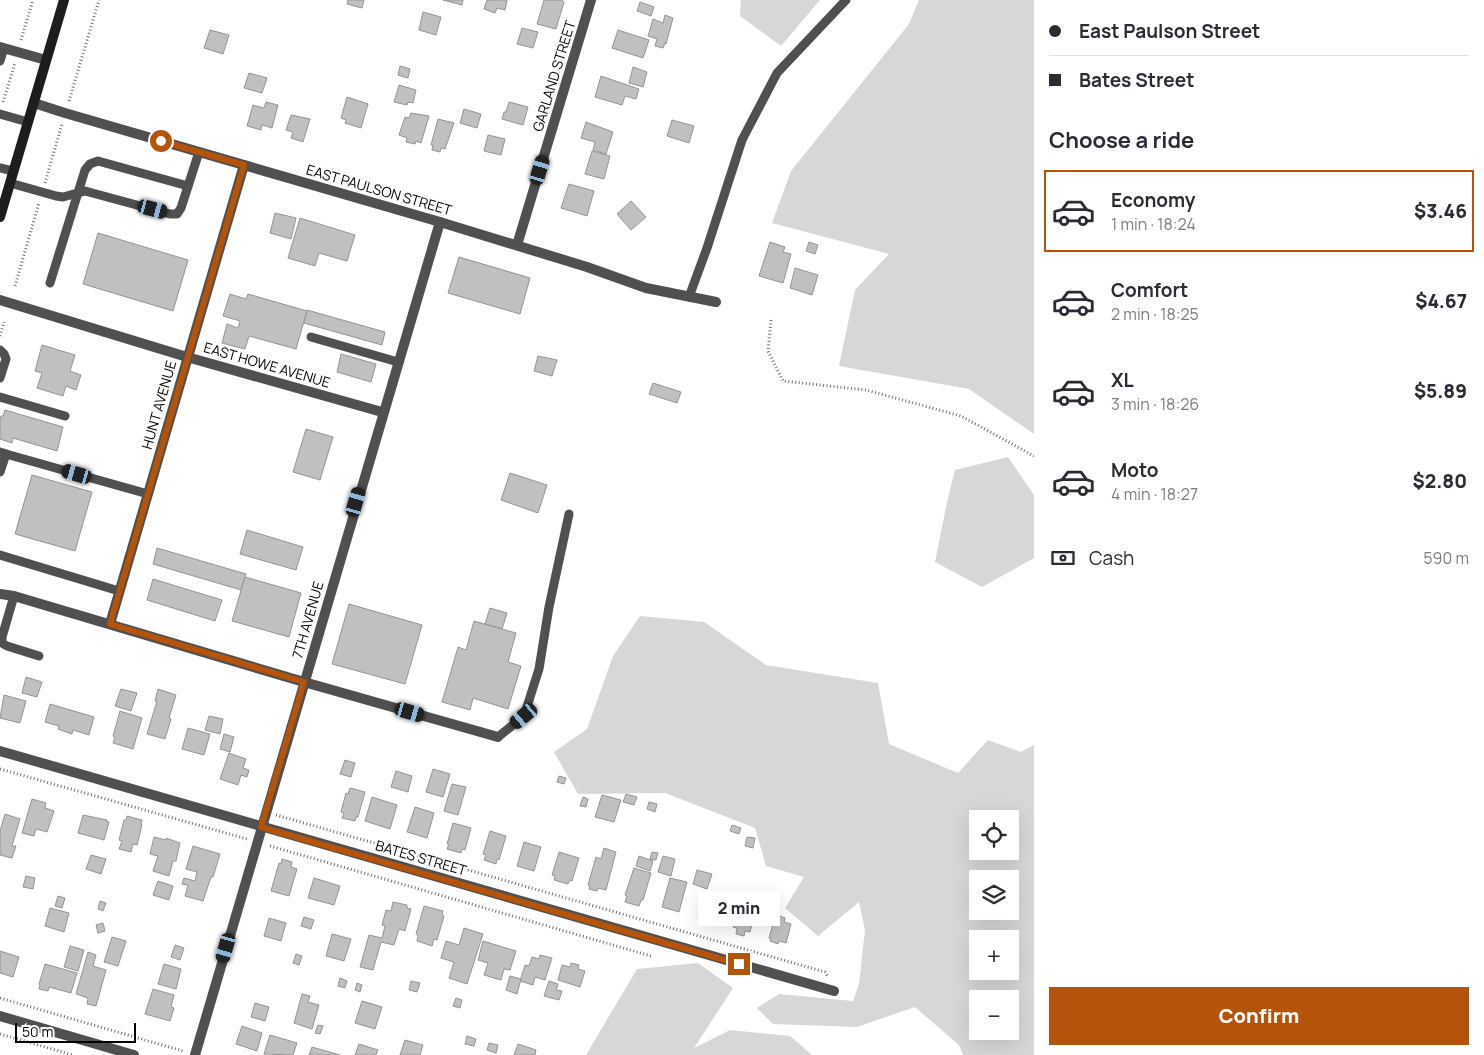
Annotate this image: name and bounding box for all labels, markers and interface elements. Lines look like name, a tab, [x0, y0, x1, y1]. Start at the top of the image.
street label: GARLAND STREET	[528, 17, 580, 134]
text: East Paulson Street	[1079, 18, 1260, 44]
text: Bates Street	[1079, 67, 1194, 93]
text: Choose a ride	[1049, 125, 1194, 155]
route start	[150, 130, 172, 152]
car	[528, 153, 551, 187]
street label: EAST PAULSON STREET	[304, 160, 455, 220]
text: Economy	[1111, 187, 1195, 213]
icon: car	[1051, 189, 1096, 234]
car	[136, 198, 169, 220]
text: $3.46	[1414, 198, 1467, 224]
text: 1 min · 18:24	[1111, 213, 1196, 235]
text: Comfort	[1111, 277, 1188, 303]
icon: car	[1051, 279, 1096, 324]
text: $4.67	[1415, 288, 1467, 314]
text: 2 min · 18:25	[1111, 303, 1199, 325]
street label: EAST HOWE AVENUE	[202, 337, 333, 392]
street label: HUNT AVENUE	[137, 358, 180, 451]
text: XL	[1111, 367, 1134, 393]
icon: car	[1051, 369, 1096, 414]
text: $5.89	[1414, 378, 1467, 404]
text: 3 min · 18:26	[1111, 393, 1199, 415]
text: Moto	[1111, 457, 1158, 483]
icon: car	[1051, 459, 1096, 504]
car	[60, 463, 93, 485]
text: $2.80	[1413, 468, 1467, 494]
text: 4 min · 18:27	[1111, 483, 1198, 505]
car	[344, 486, 367, 518]
icon: cash	[1049, 544, 1077, 572]
text: Cash	[1089, 545, 1134, 571]
text: 590 m	[1423, 547, 1469, 569]
street label: 7TH AVENUE	[287, 579, 328, 661]
car	[393, 701, 426, 723]
car	[507, 701, 540, 731]
map controls	[969, 810, 1019, 1040]
button: locate	[969, 810, 1019, 860]
street label: BATES STREET	[373, 835, 470, 880]
button: layers	[969, 870, 1019, 920]
callout: 2 min	[698, 892, 780, 926]
text: 2 min	[718, 897, 760, 919]
button: +	[969, 930, 1019, 980]
car	[214, 932, 237, 964]
route end	[728, 953, 750, 975]
button: Confirm	[1049, 987, 1469, 1045]
button: −	[969, 990, 1019, 1040]
scale bar	[15, 1020, 136, 1043]
text: 50 m	[22, 1022, 53, 1041]

